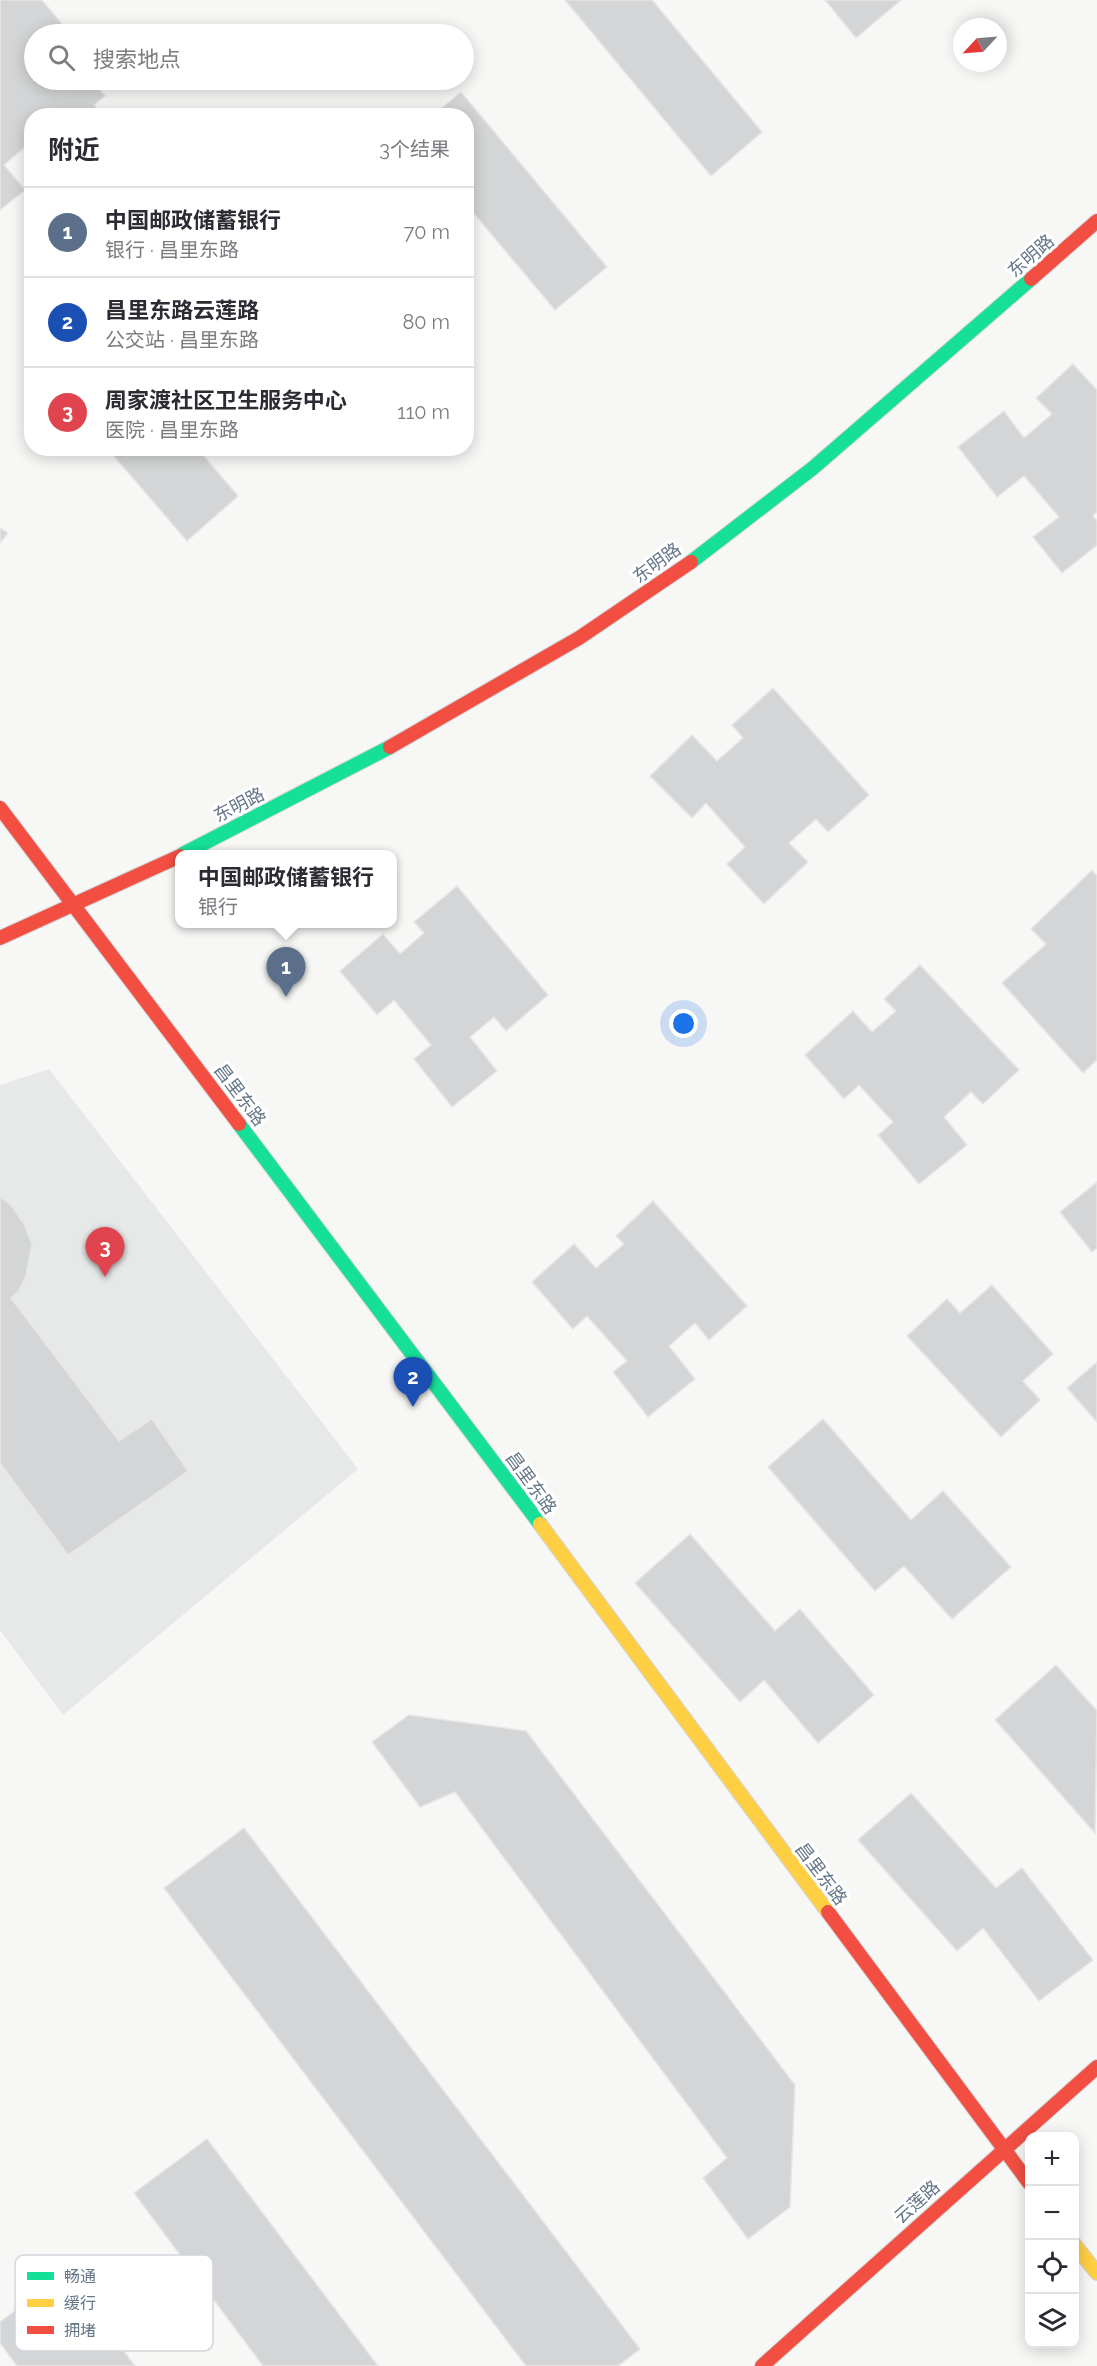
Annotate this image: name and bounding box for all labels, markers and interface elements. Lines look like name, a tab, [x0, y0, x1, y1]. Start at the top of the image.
north arrow	[953, 18, 1007, 72]
search box	[24, 24, 474, 90]
icon: search	[45, 41, 78, 74]
text: 搜索地点	[93, 46, 181, 72]
text: 附近	[48, 135, 100, 165]
text: 3个结果	[379, 137, 450, 161]
text: 中国邮政储蓄银行	[105, 207, 281, 233]
text: 1	[63, 220, 72, 244]
text: 70 m	[404, 220, 450, 244]
street label: 东明路	[1003, 230, 1058, 281]
text: 银行 · 昌里东路	[105, 238, 239, 262]
text: 昌里东路云莲路	[105, 297, 259, 323]
text: 2	[62, 310, 73, 334]
text: 80 m	[402, 310, 450, 334]
text: 公交站 · 昌里东路	[105, 328, 259, 352]
text: 周家渡社区卫生服务中心	[105, 387, 347, 413]
text: 3	[62, 400, 73, 424]
text: 110 m	[397, 400, 450, 424]
text: 医院 · 昌里东路	[105, 418, 239, 442]
street label: 东明路	[629, 538, 685, 587]
street label: 东明路	[210, 783, 268, 826]
popup	[175, 850, 397, 928]
text: 中国邮政储蓄银行	[198, 864, 374, 890]
text: 银行	[198, 895, 238, 919]
pin: 1	[266, 948, 306, 997]
your location	[669, 1009, 698, 1038]
street label: 昌里东路	[210, 1060, 270, 1130]
pin: 3	[86, 1228, 124, 1277]
pin: 2	[394, 1358, 432, 1407]
street label: 昌里东路	[502, 1447, 561, 1518]
street label: 昌里东路	[791, 1839, 851, 1909]
map controls	[1025, 2132, 1079, 2348]
button: +	[1025, 2132, 1079, 2186]
street label: 云莲路	[890, 2176, 944, 2227]
button: −	[1025, 2186, 1079, 2240]
button: locate	[1025, 2240, 1079, 2294]
legend	[15, 2255, 213, 2351]
text: 畅通	[64, 2267, 96, 2286]
text: 缓行	[64, 2294, 96, 2313]
button: layers	[1025, 2294, 1079, 2348]
text: 拥堵	[64, 2321, 96, 2340]

